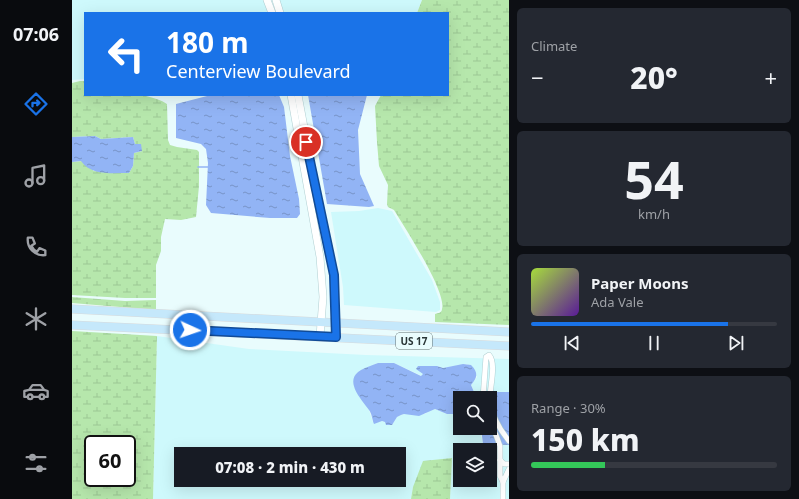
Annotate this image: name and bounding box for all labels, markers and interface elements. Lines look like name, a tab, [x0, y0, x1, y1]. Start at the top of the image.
text: 07:06	[13, 22, 59, 46]
text: 180 m	[166, 23, 249, 61]
icon: left	[100, 28, 152, 80]
text: Climate	[531, 37, 577, 55]
text: 20°	[630, 57, 678, 98]
text: Centerview Boulevard	[166, 59, 351, 83]
text: −	[531, 62, 544, 92]
text: +	[764, 62, 777, 92]
icon: directions	[22, 90, 50, 118]
pin	[289, 125, 323, 159]
icon: arrive	[295, 131, 317, 153]
text: 54	[624, 143, 684, 214]
icon: music	[22, 162, 50, 190]
text: km/h	[638, 205, 670, 223]
icon: phone	[22, 233, 50, 261]
text: Paper Moons	[591, 273, 689, 293]
text: Ada Vale	[591, 293, 644, 311]
icon: climate	[22, 305, 50, 333]
position arrow	[169, 309, 211, 351]
icon: previous	[561, 332, 583, 354]
icon: pause	[643, 332, 665, 354]
icon: next	[725, 332, 747, 354]
road number: US 17	[396, 333, 432, 349]
icon: car	[22, 377, 50, 405]
map controls	[453, 391, 497, 487]
button: search	[453, 391, 497, 435]
text: Range · 30%	[531, 399, 606, 417]
text: 150 km	[531, 419, 640, 460]
speed limit sign: 60	[84, 435, 136, 487]
button: layers	[453, 443, 497, 487]
icon: filters	[22, 449, 50, 477]
text: 07:08 · 2 min · 430 m	[215, 457, 365, 477]

